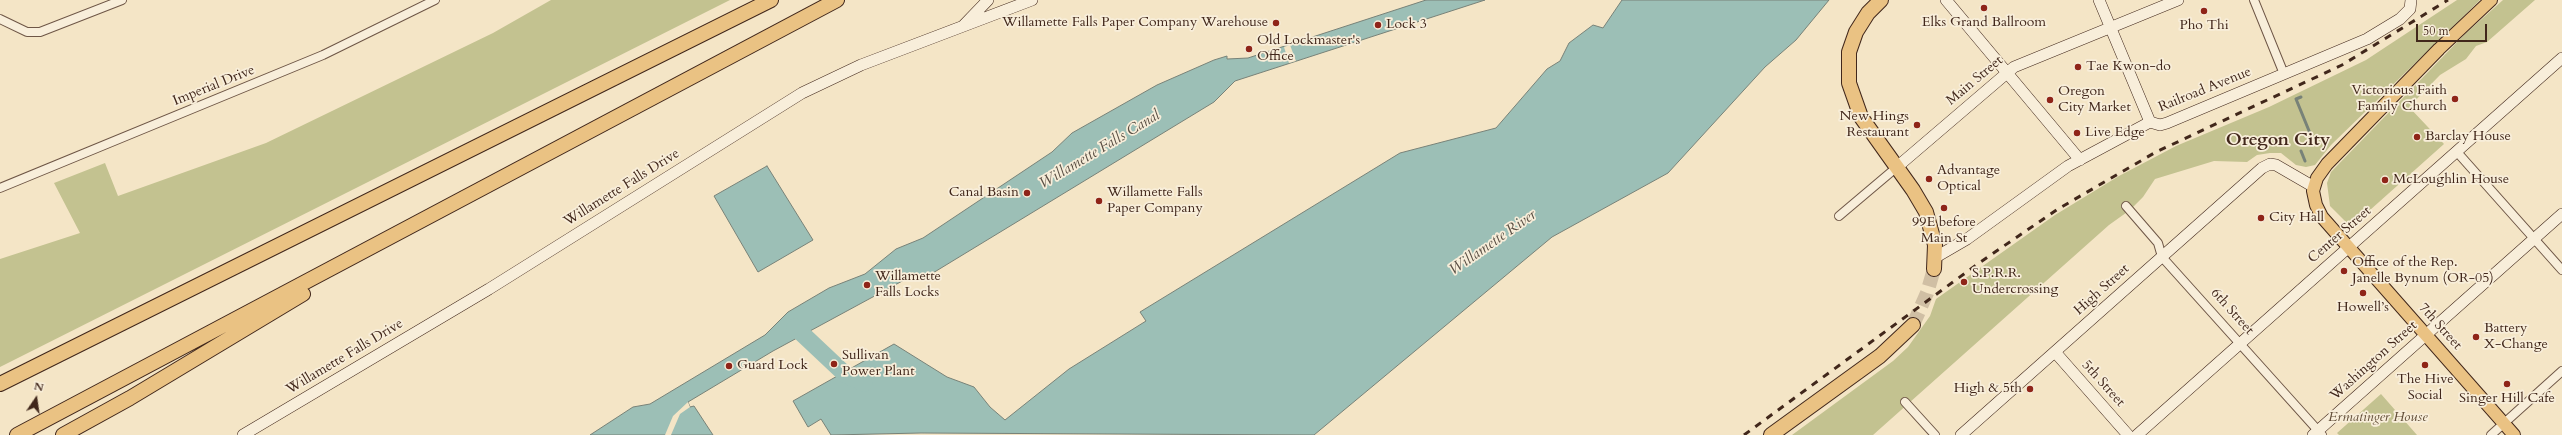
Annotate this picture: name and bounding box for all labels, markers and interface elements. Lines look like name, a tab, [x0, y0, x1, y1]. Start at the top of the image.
marker: Elks Grand Ballroom	[1979, 3, 1989, 13]
marker: Pho Thi	[2199, 6, 2209, 16]
place label: Willamette Falls Paper Company Warehouse	[1002, 15, 1268, 31]
place label: Elks Grand Ballroom	[1922, 15, 2046, 31]
scale bar	[2418, 16, 2489, 42]
place label: Lock 3	[1386, 17, 1427, 33]
marker: Willamette Falls Paper Company Warehouse	[1271, 18, 1281, 28]
place label: Pho Thi	[2179, 18, 2229, 34]
marker: Lock 3	[1373, 20, 1383, 30]
text: 50 m	[2423, 23, 2449, 39]
place label: Old Lockmaster's Office	[1257, 33, 1360, 66]
marker: Old Lockmaster's Office	[1244, 44, 1254, 54]
street label: Main Street	[1943, 53, 2007, 109]
place label: Tae Kwon-do	[2086, 59, 2171, 75]
street label: Imperial Drive	[171, 62, 257, 110]
marker: Tae Kwon-do	[2073, 62, 2083, 72]
street label: Railroad Avenue	[2156, 64, 2254, 116]
place label: Victorious Faith Family Church	[2352, 83, 2447, 116]
place label: Oregon City Market	[2058, 84, 2131, 116]
marker: Victorious Faith Family Church	[2450, 94, 2460, 104]
marker: Oregon City Market	[2045, 95, 2055, 105]
water label: Willamette Falls Canal	[1036, 107, 1164, 193]
place label: New Hings Restaurant	[1840, 109, 1909, 142]
marker: New Hings Restaurant	[1912, 120, 1922, 130]
place label: Live Edge	[2085, 125, 2145, 141]
marker: Live Edge	[2072, 128, 2082, 138]
place label: Barclay House	[2425, 129, 2511, 145]
district label: Oregon City	[2226, 130, 2330, 152]
marker: Barclay House	[2412, 132, 2422, 142]
street label: Willamette Falls Drive	[561, 146, 683, 230]
place label: Advantage Optical	[1937, 163, 2000, 196]
place label: McLoughlin House	[2393, 172, 2509, 188]
marker: Advantage Optical	[1924, 174, 1934, 184]
marker: McLoughlin House	[2380, 175, 2390, 185]
place label: Canal Basin	[949, 185, 1019, 201]
place label: Willamette Falls Paper Company	[1107, 185, 1203, 218]
marker: Canal Basin	[1022, 188, 1032, 198]
marker: Willamette Falls Paper Company	[1094, 196, 1104, 206]
marker: 99E before Main St	[1939, 203, 1949, 213]
street label: Center Street	[2305, 203, 2375, 267]
water label: Willamette River	[1446, 206, 1540, 280]
place label: City Hall	[2269, 210, 2324, 226]
marker: City Hall	[2256, 213, 2266, 223]
place label: 99E before Main St	[1912, 215, 1976, 248]
place label: Office of the Rep. Janelle Bynum (OR-05)	[2352, 255, 2494, 288]
street label: High Street	[2071, 261, 2133, 319]
place label: S.P.R.R. Undercrossing	[1972, 266, 2058, 298]
marker: Office of the Rep. Janelle Bynum (OR-05)	[2339, 266, 2349, 276]
place label: Willamette Falls Locks	[875, 269, 941, 302]
marker: S.P.R.R. Undercrossing	[1959, 277, 1969, 287]
marker: Willamette Falls Locks	[862, 280, 872, 290]
street label: 6th Street	[2207, 285, 2257, 339]
marker: Howell’s	[2358, 288, 2368, 298]
place label: Howell’s	[2337, 300, 2389, 316]
street label: 7th Street	[2415, 300, 2465, 354]
street label: Willamette Falls Drive	[284, 316, 406, 398]
street label: Washington Street	[2327, 318, 2421, 404]
place label: Battery X-Change	[2484, 321, 2548, 354]
marker: Battery X-Change	[2471, 332, 2481, 342]
place label: Sullivan Power Plant	[842, 348, 915, 380]
street label: 5th Street	[2078, 357, 2128, 411]
place label: Guard Lock	[737, 358, 808, 374]
marker: Sullivan Power Plant	[829, 359, 839, 369]
marker: The Hive Social	[2420, 360, 2430, 370]
marker: Guard Lock	[724, 361, 734, 371]
place label: The Hive Social	[2396, 372, 2454, 404]
text: N	[32, 378, 45, 395]
north arrow	[16, 379, 56, 419]
marker: Singer Hill Cafe	[2502, 379, 2512, 389]
place label: High & 5th	[1954, 381, 2022, 397]
marker: High & 5th	[2025, 384, 2035, 394]
place label: Singer Hill Cafe	[2459, 391, 2555, 407]
park label: Ermatinger House	[2328, 410, 2428, 426]

